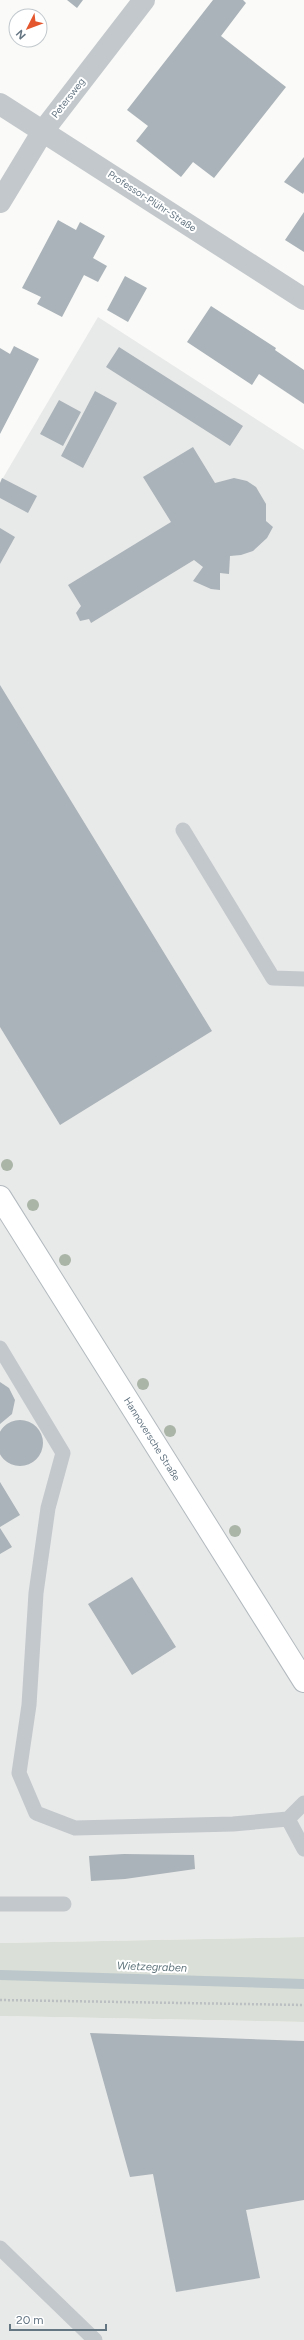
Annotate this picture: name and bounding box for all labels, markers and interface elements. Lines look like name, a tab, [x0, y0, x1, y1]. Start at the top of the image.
north arrow	[8, 8, 48, 48]
text: N	[13, 27, 29, 42]
street label: Petersweg	[48, 75, 88, 121]
street label: Professor-Plühr-Straße	[105, 168, 199, 235]
street label: Hannoversche Straße	[121, 1395, 183, 1484]
water label: Wietzegraben	[117, 1959, 187, 1975]
scale bar	[10, 2306, 106, 2332]
text: 20 m	[16, 2313, 44, 2327]

